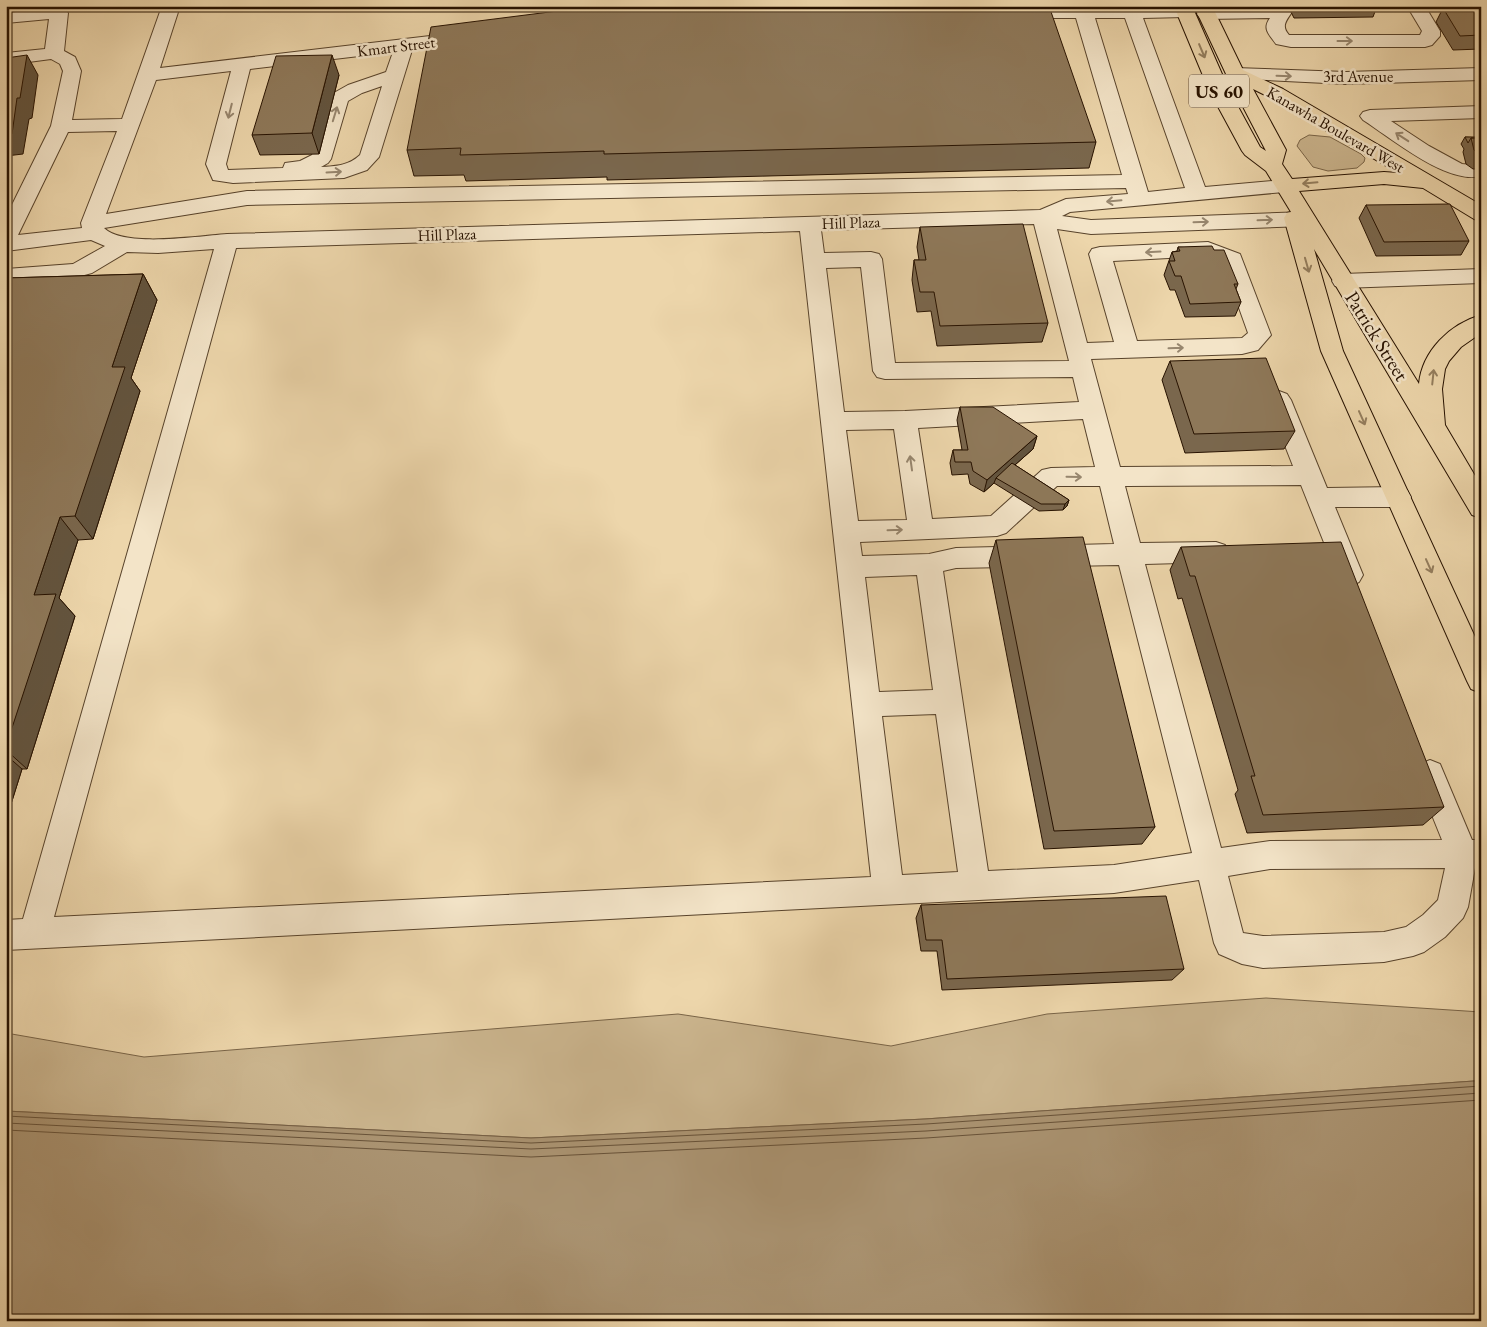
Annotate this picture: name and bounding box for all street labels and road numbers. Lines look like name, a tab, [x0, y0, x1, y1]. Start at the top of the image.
street label: Kmart Street	[356, 31, 436, 62]
street label: 3rd Avenue	[1323, 66, 1393, 87]
road number: US 60	[1189, 74, 1249, 108]
street label: Kanawha Boulevard West	[1263, 81, 1408, 177]
street label: Hill Plaza	[821, 211, 881, 234]
street label: Hill Plaza	[417, 223, 477, 246]
street label: Patrick Street	[1339, 286, 1415, 386]

